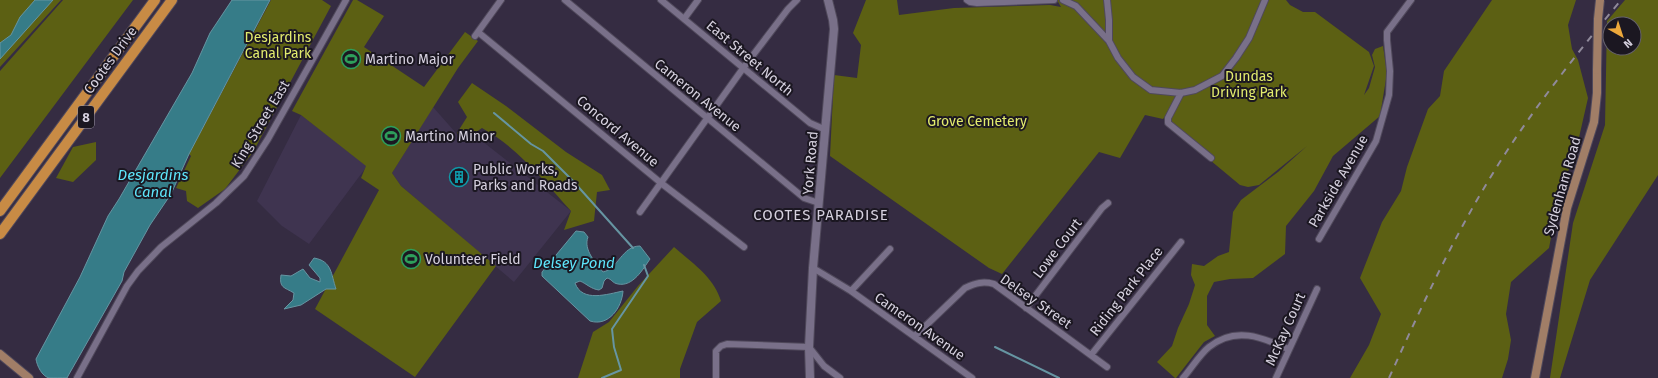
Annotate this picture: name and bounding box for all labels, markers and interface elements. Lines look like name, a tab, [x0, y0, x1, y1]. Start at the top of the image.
north arrow	[1602, 16, 1642, 56]
street label: East Street North	[703, 17, 797, 100]
street label: Cootes Drive	[80, 23, 141, 97]
park label: Desjardins Canal Park	[245, 29, 312, 62]
text: N	[1621, 36, 1635, 51]
sports icon: Martino Major	[340, 48, 362, 70]
place label: Martino Major	[365, 51, 454, 68]
street label: Cameron Avenue	[651, 55, 744, 136]
park label: Dundas Driving Park	[1211, 68, 1288, 101]
street label: King Street East	[228, 76, 294, 171]
street label: Concord Avenue	[573, 92, 662, 171]
road number: 8	[78, 106, 94, 128]
park label: Grove Cemetery	[927, 113, 1027, 130]
sports icon: Martino Minor	[380, 125, 402, 147]
place label: Martino Minor	[405, 128, 495, 145]
street label: York Road	[799, 131, 822, 195]
street label: Parkside Avenue	[1305, 132, 1372, 231]
street label: Sydenham Road	[1540, 135, 1585, 238]
place label: Public Works, Parks and Roads	[473, 161, 578, 194]
water label: Desjardins Canal	[118, 166, 189, 201]
building icon: Public Works, Parks and Roads	[448, 166, 470, 188]
district label: COOTES PARADISE	[753, 206, 889, 224]
street label: Lowe Court	[1029, 214, 1086, 282]
street label: Riding Park Place	[1086, 243, 1167, 339]
sports icon: Volunteer Field	[400, 248, 422, 270]
place label: Volunteer Field	[425, 251, 521, 268]
water label: Delsey Pond	[533, 254, 615, 272]
street label: Delsey Street	[997, 271, 1076, 333]
street label: Cameron Avenue	[871, 289, 968, 364]
street label: McKay Court	[1262, 289, 1309, 368]

